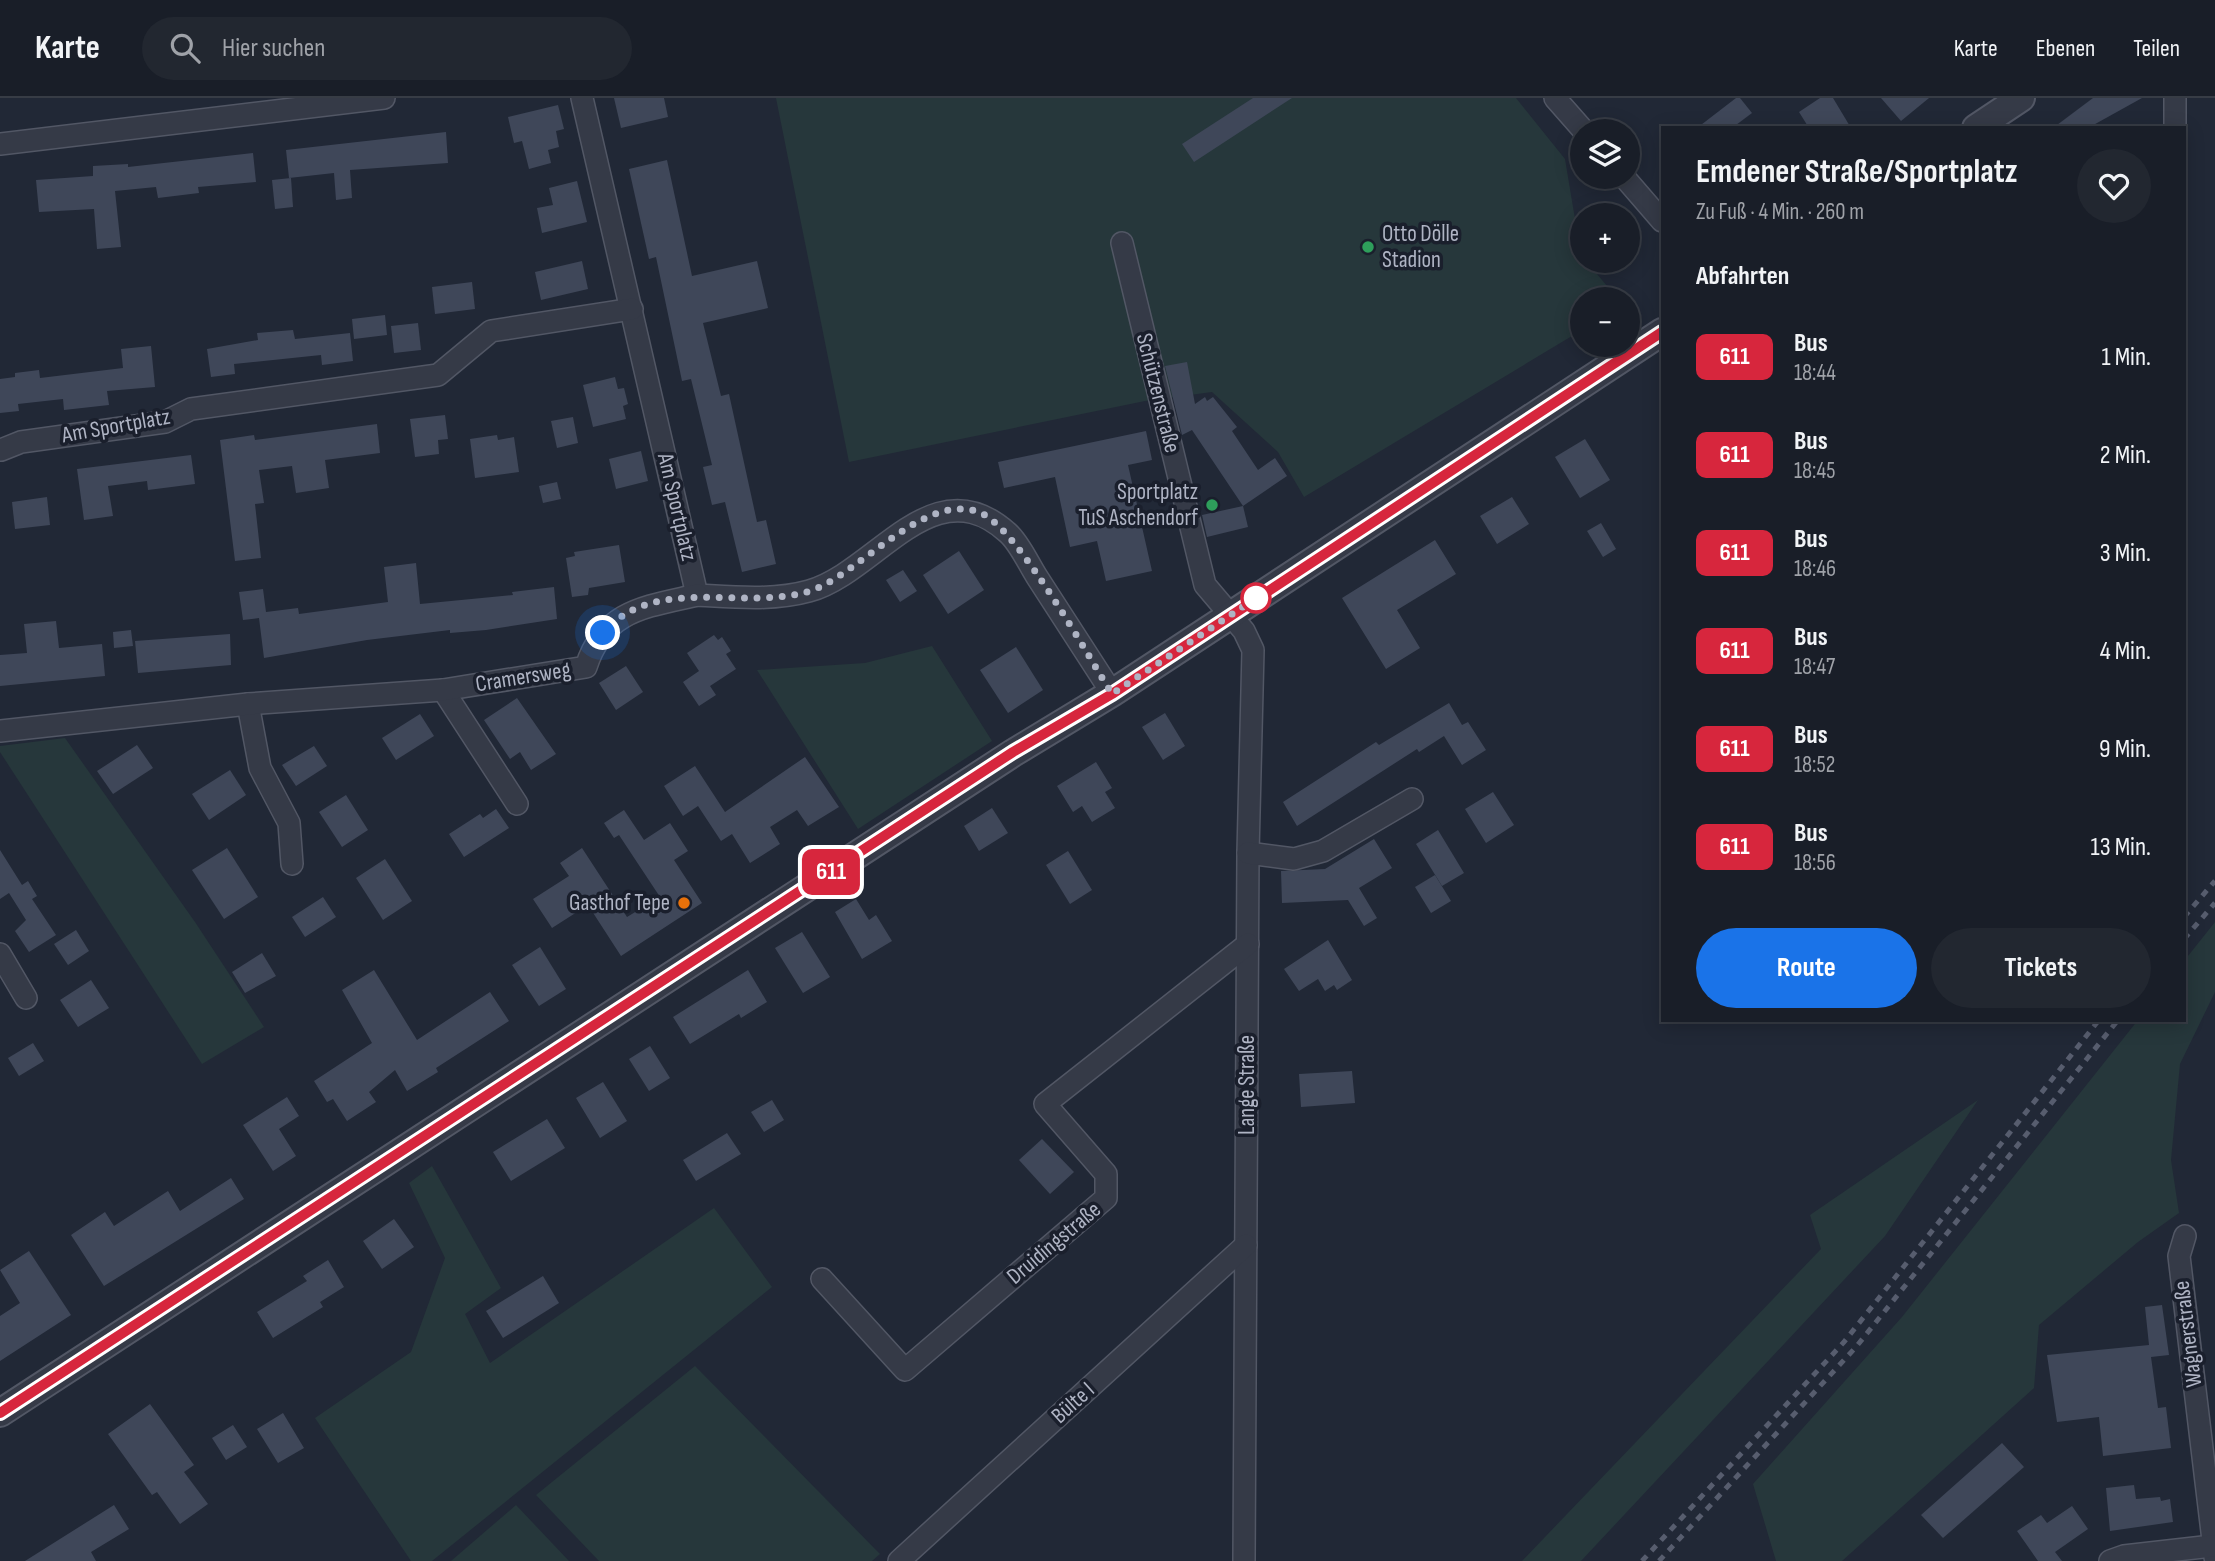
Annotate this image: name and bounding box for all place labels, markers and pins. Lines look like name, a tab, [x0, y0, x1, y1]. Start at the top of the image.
place label: Otto Dölle Stadion	[1382, 220, 1459, 274]
marker: Otto Dölle Stadion	[1360, 239, 1376, 255]
place label: Sportplatz TuS Aschendorf	[1078, 478, 1198, 532]
marker: Sportplatz TuS Aschendorf	[1204, 497, 1220, 513]
unlabelled marker	[1241, 583, 1271, 613]
place label: Gasthof Tepe	[569, 889, 670, 917]
marker: Gasthof Tepe	[676, 895, 692, 911]

